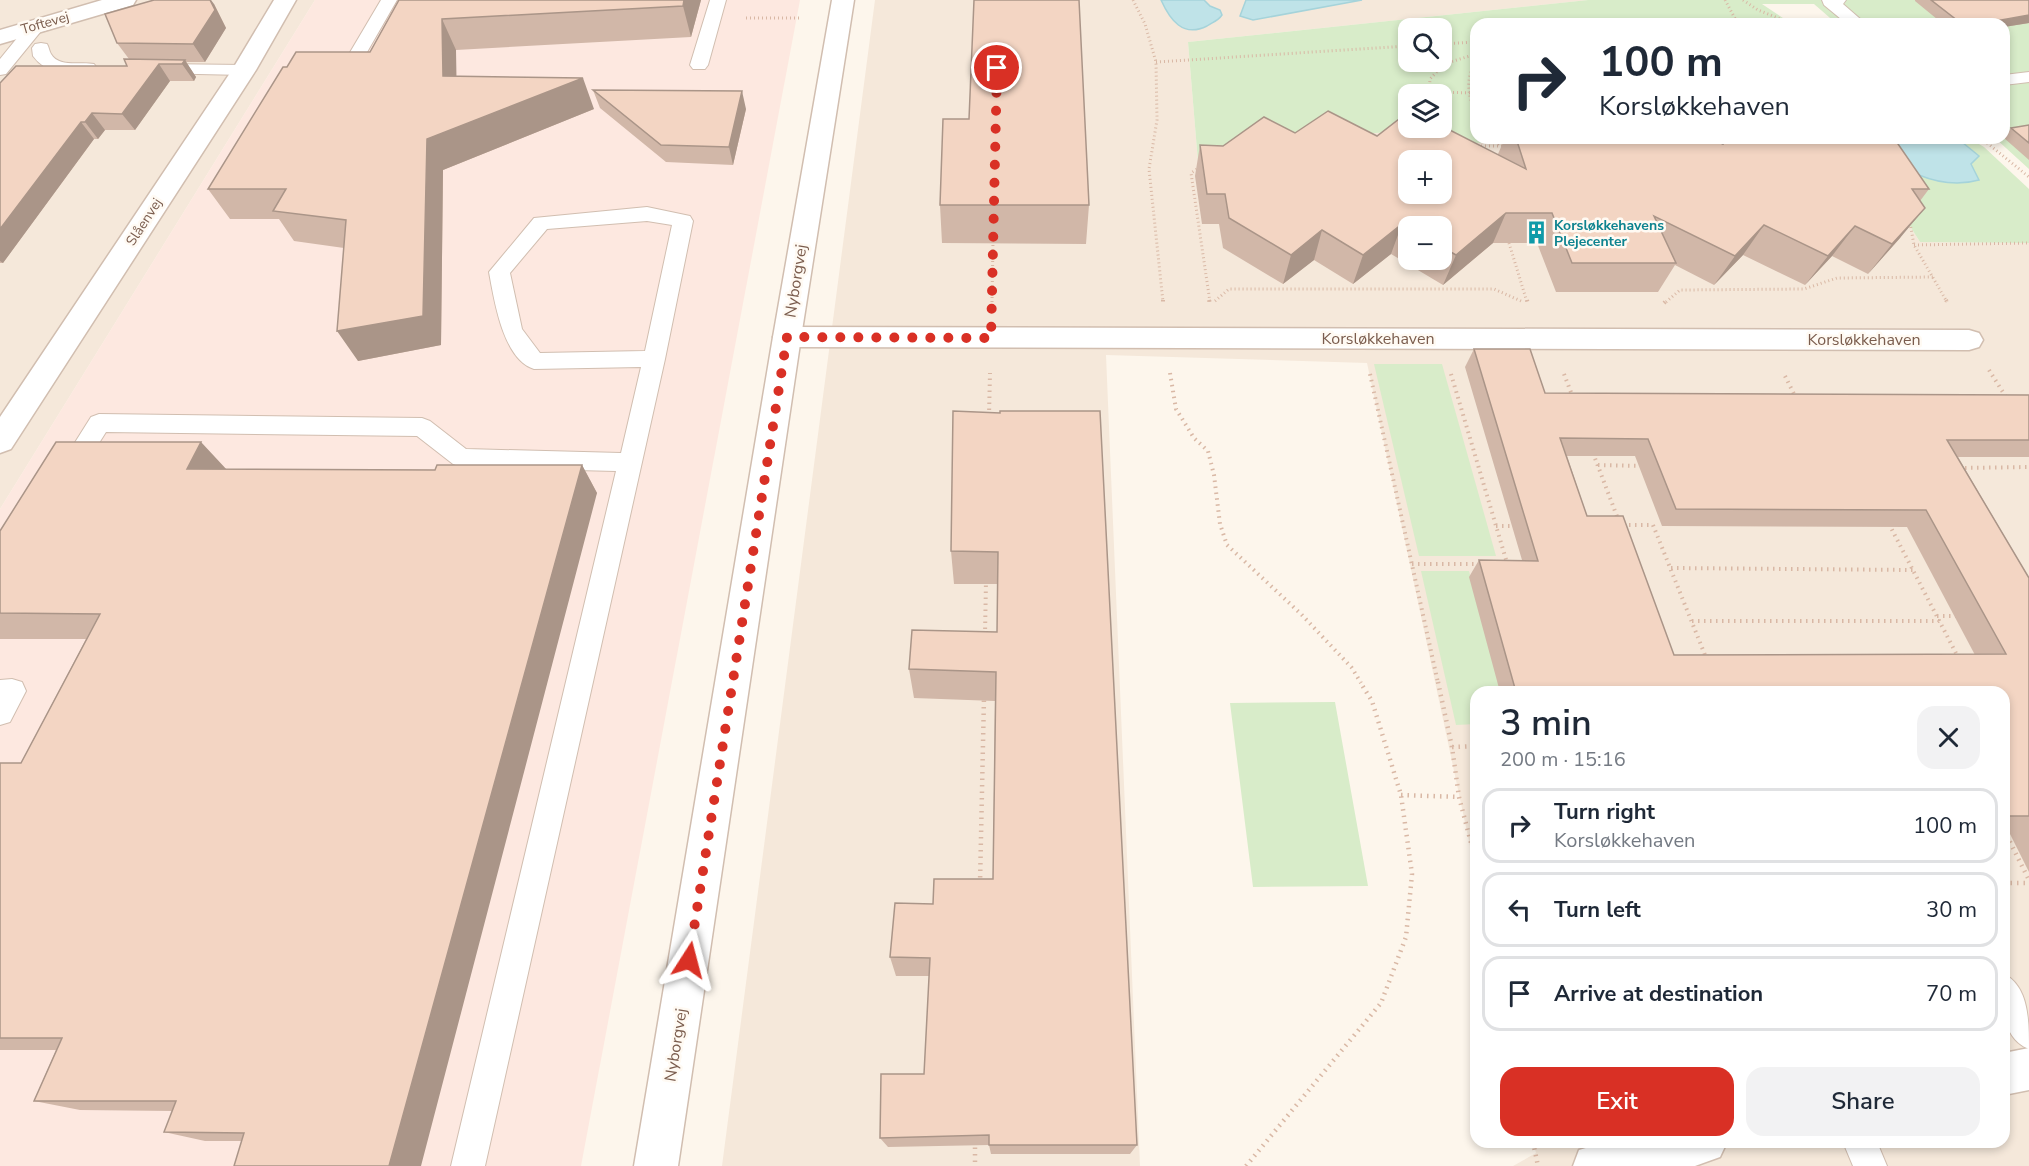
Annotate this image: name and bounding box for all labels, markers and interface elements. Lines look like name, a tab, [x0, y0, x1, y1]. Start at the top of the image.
street label: Toftevej	[19, 7, 71, 39]
map controls	[1398, 18, 1452, 270]
button: search	[1398, 18, 1452, 72]
text: 100 m	[1599, 34, 1723, 91]
pin	[971, 42, 1022, 93]
icon: right	[1500, 42, 1578, 120]
icon: arrive	[980, 51, 1013, 84]
button: layers	[1398, 84, 1452, 138]
text: Korsløkkehaven	[1599, 88, 1790, 125]
button: +	[1398, 150, 1452, 204]
street label: Slåenvej	[121, 194, 167, 250]
button: −	[1398, 216, 1452, 270]
place label: Korsløkkehavens Plejecenter	[1554, 216, 1664, 251]
building icon: Korsløkkehavens Plejecenter	[1523, 220, 1549, 246]
street label: Nyborgvej	[779, 243, 813, 319]
street label: Korsløkkehaven	[1321, 328, 1435, 350]
street label: Korsløkkehaven	[1807, 329, 1921, 351]
text: 3 min	[1500, 699, 1592, 748]
button: close	[1917, 706, 1980, 769]
text: 200 m · 15:16	[1500, 746, 1626, 773]
text: Turn right	[1554, 797, 1655, 827]
icon: right	[1503, 809, 1536, 842]
text: 100 m	[1913, 811, 1977, 841]
text: Korsløkkehaven	[1554, 827, 1695, 854]
icon: left	[1503, 893, 1536, 926]
text: Turn left	[1554, 895, 1641, 925]
text: 30 m	[1926, 895, 1977, 925]
position arrow	[657, 928, 721, 992]
icon: arrive	[1503, 977, 1536, 1010]
text: Arrive at destination	[1554, 979, 1763, 1009]
text: 70 m	[1926, 979, 1977, 1009]
street label: Nyborgvej	[659, 1007, 693, 1083]
button: Exit	[1500, 1067, 1734, 1136]
button: Share	[1746, 1067, 1980, 1136]

